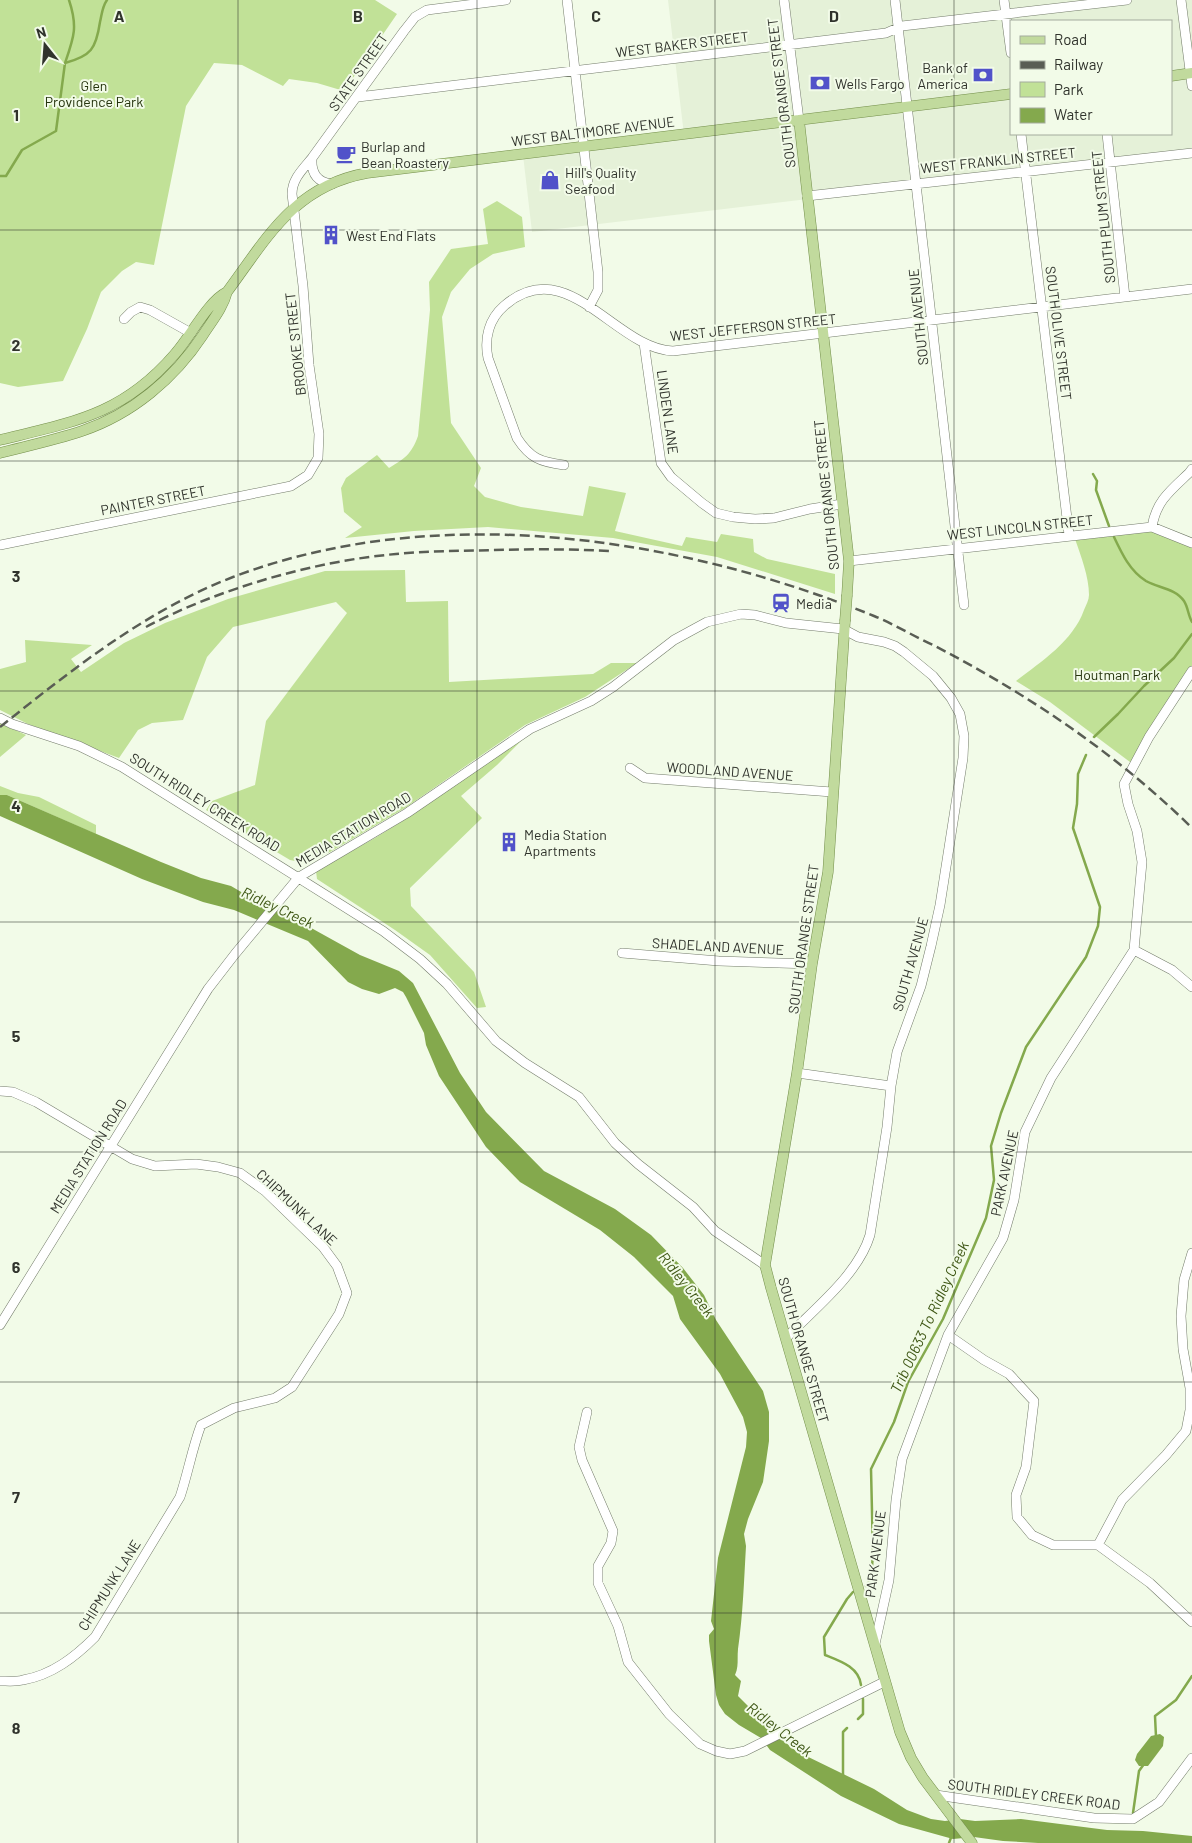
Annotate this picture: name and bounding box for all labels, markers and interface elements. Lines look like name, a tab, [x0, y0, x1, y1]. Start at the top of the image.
text: A	[114, 6, 125, 25]
text: B	[353, 6, 363, 25]
text: C	[591, 6, 601, 25]
text: D	[829, 6, 839, 25]
street label: SOUTH ORANGE STREET	[763, 17, 799, 169]
north arrow	[20, 20, 70, 70]
legend	[1010, 20, 1172, 135]
text: N	[34, 23, 48, 42]
street label: WEST BAKER STREET	[615, 27, 750, 61]
street label: STATE STREET	[325, 30, 391, 114]
text: Road	[1054, 30, 1087, 48]
text: Railway	[1054, 55, 1103, 73]
place label: Bank of America	[917, 59, 968, 92]
bank icon: Bank of America	[972, 64, 994, 86]
bank icon: Wells Fargo	[809, 72, 831, 94]
place label: Wells Fargo	[835, 75, 905, 92]
park label: Glen Providence Park	[45, 77, 143, 110]
text: Park	[1054, 80, 1084, 98]
text: 1	[13, 105, 19, 124]
text: Water	[1054, 105, 1093, 123]
street label: WEST BALTIMORE AVENUE	[510, 113, 676, 149]
place label: Burlap and Bean Roastery	[361, 138, 450, 171]
cafe icon: Burlap and Bean Roastery	[335, 143, 357, 165]
street label: WEST FRANKLIN STREET	[920, 143, 1076, 177]
street label: SOUTH PLUM STREET	[1088, 150, 1118, 284]
place label: Hill's Quality Seafood	[565, 164, 637, 197]
shop icon: Hill's Quality Seafood	[539, 169, 561, 191]
building icon: West End Flats	[320, 224, 342, 246]
place label: West End Flats	[346, 227, 436, 244]
street label: SOUTH OLIVE STREET	[1042, 265, 1076, 401]
street label: SOUTH AVENUE	[904, 268, 932, 366]
street label: BROOKE STREET	[281, 291, 309, 397]
street label: WEST JEFFERSON STREET	[669, 310, 837, 344]
text: 2	[12, 335, 21, 354]
street label: LINDEN LANE	[654, 369, 682, 455]
street label: SOUTH ORANGE STREET	[810, 419, 842, 571]
street label: PAINTER STREET	[99, 481, 207, 519]
street label: WEST LINCOLN STREET	[946, 511, 1094, 543]
text: 3	[12, 566, 20, 585]
station icon: Media	[770, 592, 792, 614]
place label: Media	[796, 595, 832, 612]
park label: Houtman Park	[1074, 666, 1160, 683]
street label: SOUTH RIDLEY CREEK ROAD	[127, 749, 283, 855]
street label: WOODLAND AVENUE	[666, 758, 794, 784]
street label: MEDIA STATION ROAD	[292, 788, 414, 870]
text: 4	[11, 796, 21, 815]
place label: Media Station Apartments	[524, 826, 607, 859]
building icon: Media Station Apartments	[498, 831, 520, 853]
street label: SOUTH ORANGE STREET	[784, 863, 822, 1015]
water label: Ridley Creek	[239, 882, 318, 932]
street label: SOUTH AVENUE	[888, 915, 932, 1013]
street label: SHADELAND AVENUE	[652, 934, 784, 958]
text: 5	[12, 1026, 21, 1045]
street label: MEDIA STATION ROAD	[46, 1096, 130, 1216]
street label: PARK AVENUE	[987, 1128, 1021, 1218]
street label: CHIPMUNK LANE	[253, 1165, 341, 1249]
water label: Trib 00633 To Ridley Creek	[886, 1238, 972, 1396]
water label: Ridley Creek	[655, 1248, 719, 1320]
text: 6	[12, 1257, 21, 1276]
street label: SOUTH ORANGE STREET	[775, 1275, 833, 1425]
text: 7	[12, 1487, 20, 1506]
street label: PARK AVENUE	[861, 1509, 889, 1599]
street label: CHIPMUNK LANE	[74, 1536, 144, 1634]
water label: Ridley Creek	[744, 1698, 817, 1761]
text: 8	[12, 1718, 21, 1737]
street label: SOUTH RIDLEY CREEK ROAD	[947, 1775, 1121, 1813]

